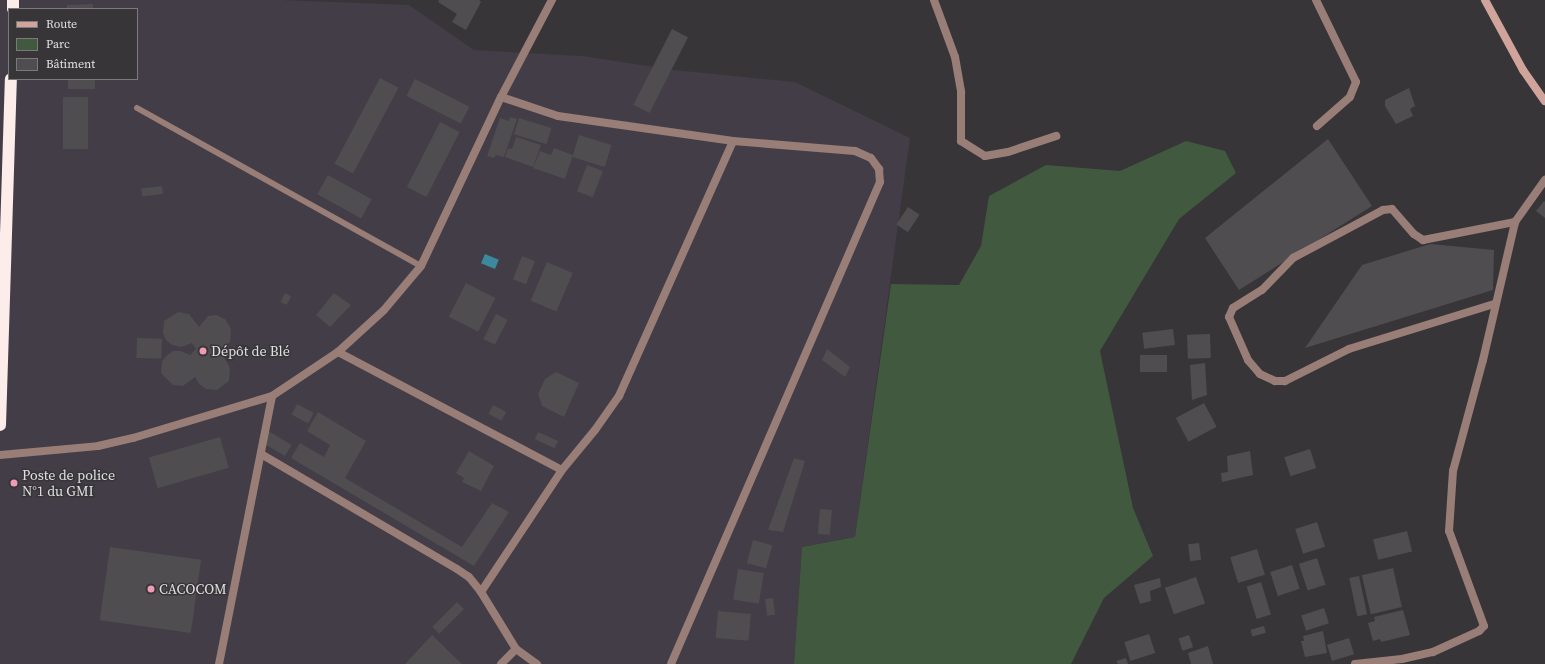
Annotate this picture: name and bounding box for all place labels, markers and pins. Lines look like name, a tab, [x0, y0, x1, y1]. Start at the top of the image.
place label: Dépôt de Blé	[211, 343, 290, 359]
marker: Dépôt de Blé	[198, 346, 208, 356]
place label: Poste de police N°1 du GMI	[22, 467, 115, 500]
marker: Poste de police N°1 du GMI	[9, 478, 19, 488]
place label: CACOCOM	[159, 581, 227, 597]
marker: CACOCOM	[146, 584, 156, 594]

